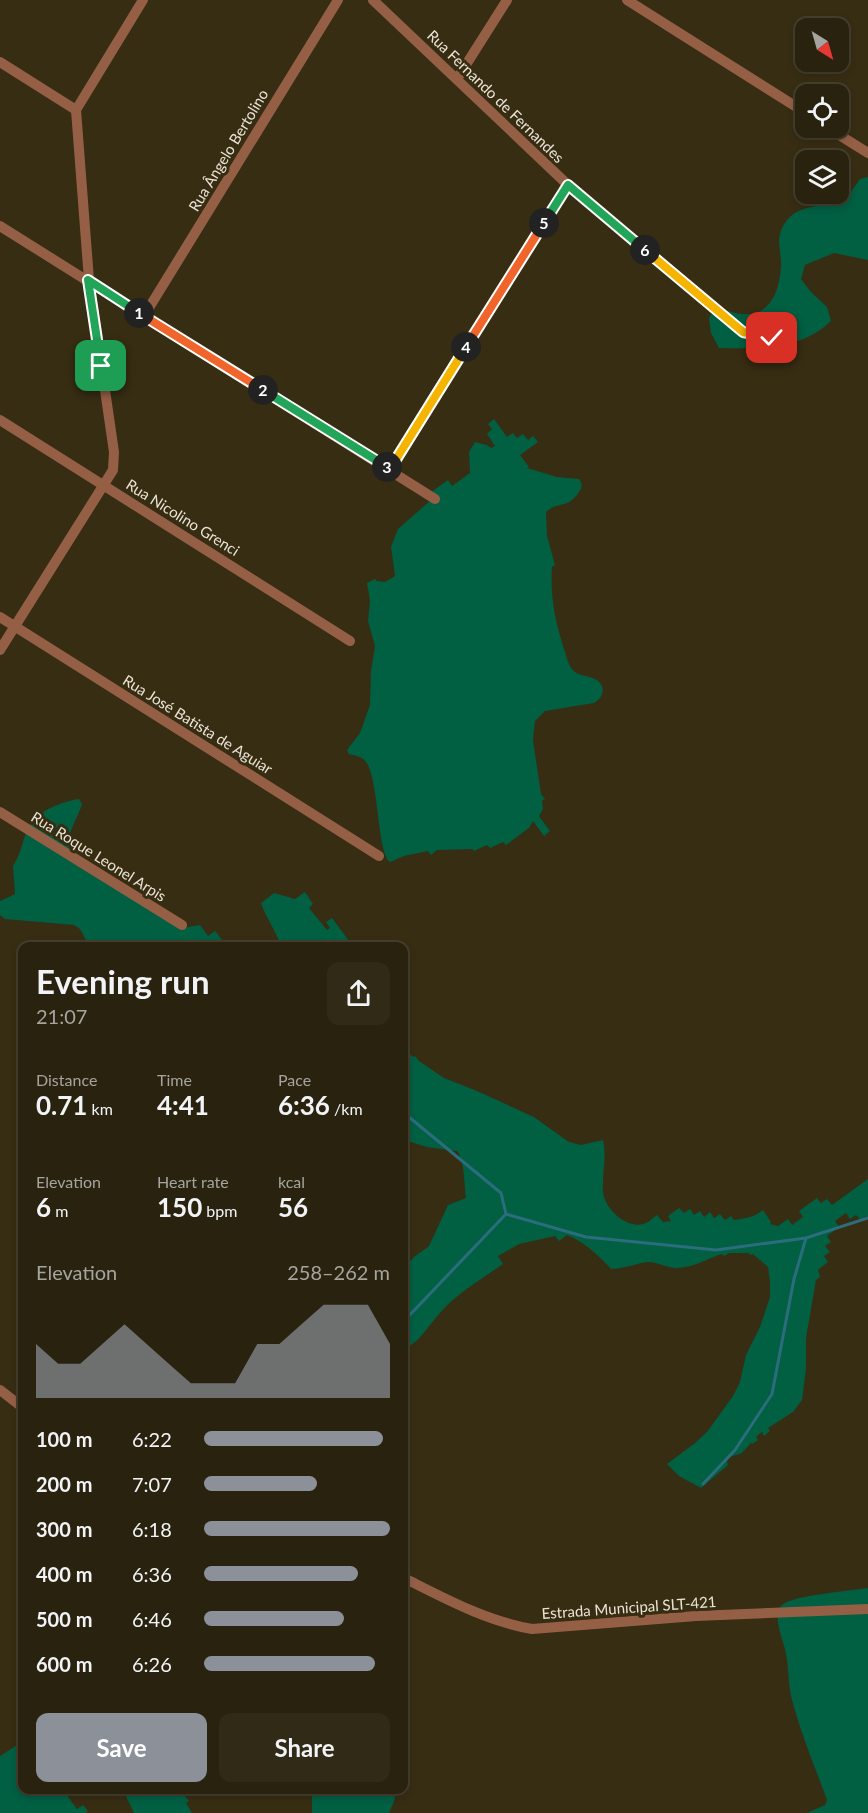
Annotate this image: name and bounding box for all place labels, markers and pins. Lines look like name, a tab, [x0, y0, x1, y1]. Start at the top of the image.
pin: 5	[529, 208, 559, 238]
pin: 6	[630, 235, 660, 265]
pin: 1	[124, 298, 154, 328]
pin	[746, 312, 797, 363]
pin: 4	[451, 332, 481, 362]
pin	[75, 340, 126, 391]
pin: 2	[248, 375, 278, 405]
pin: 3	[372, 452, 402, 482]

